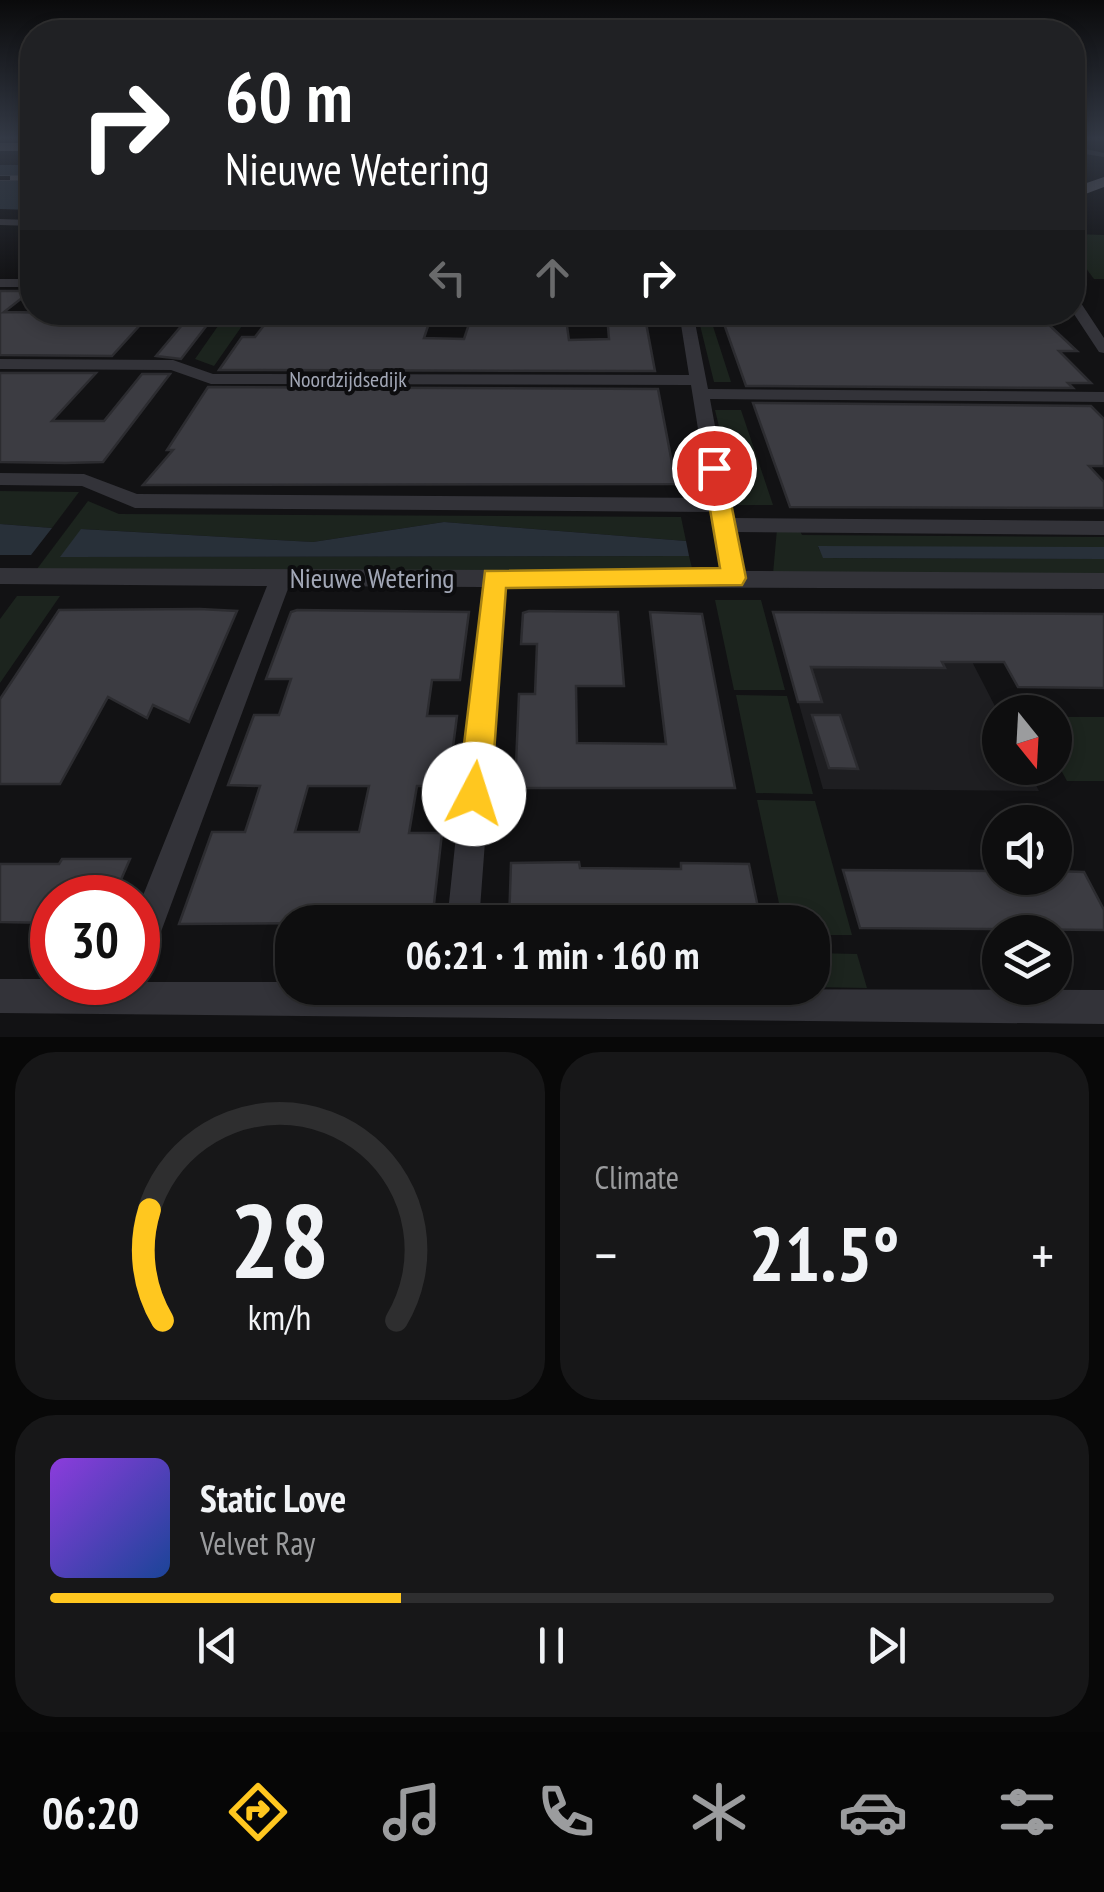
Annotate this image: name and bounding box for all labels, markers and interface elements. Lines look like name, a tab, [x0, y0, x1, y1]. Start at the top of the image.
text: 60 m	[225, 51, 353, 141]
icon: right	[60, 60, 190, 190]
text: Nieuwe Wetering	[225, 139, 490, 197]
icon: left	[420, 250, 475, 305]
icon: ahead	[525, 250, 580, 305]
icon: right	[630, 250, 685, 305]
street label: Noordzijdsedijk	[289, 365, 407, 393]
pin	[672, 426, 757, 511]
icon: arrive	[687, 441, 742, 496]
street label: Nieuwe Wetering	[290, 559, 454, 596]
north arrow	[982, 695, 1072, 785]
map controls	[982, 695, 1072, 1005]
position arrow	[422, 742, 526, 846]
button: sound	[982, 805, 1072, 895]
speed limit sign: 30	[30, 875, 160, 1005]
button: layers	[982, 915, 1072, 1005]
text: 06:21 · 1 min · 160 m	[406, 930, 699, 979]
text: Climate	[595, 1156, 679, 1198]
text: 28	[230, 1172, 329, 1307]
text: 21.5°	[749, 1205, 900, 1302]
text: −	[595, 1219, 617, 1290]
text: +	[1031, 1219, 1054, 1290]
text: km/h	[248, 1294, 311, 1340]
text: Static Love	[200, 1473, 346, 1522]
text: Velvet Ray	[200, 1522, 315, 1564]
icon: previous	[190, 1618, 245, 1673]
icon: pause	[524, 1618, 579, 1673]
icon: next	[859, 1618, 914, 1673]
icon: directions	[223, 1777, 293, 1847]
icon: music	[377, 1777, 447, 1847]
icon: phone	[531, 1777, 601, 1847]
icon: climate	[684, 1777, 754, 1847]
icon: car	[838, 1777, 908, 1847]
icon: filters	[992, 1777, 1062, 1847]
text: 06:20	[42, 1783, 139, 1841]

